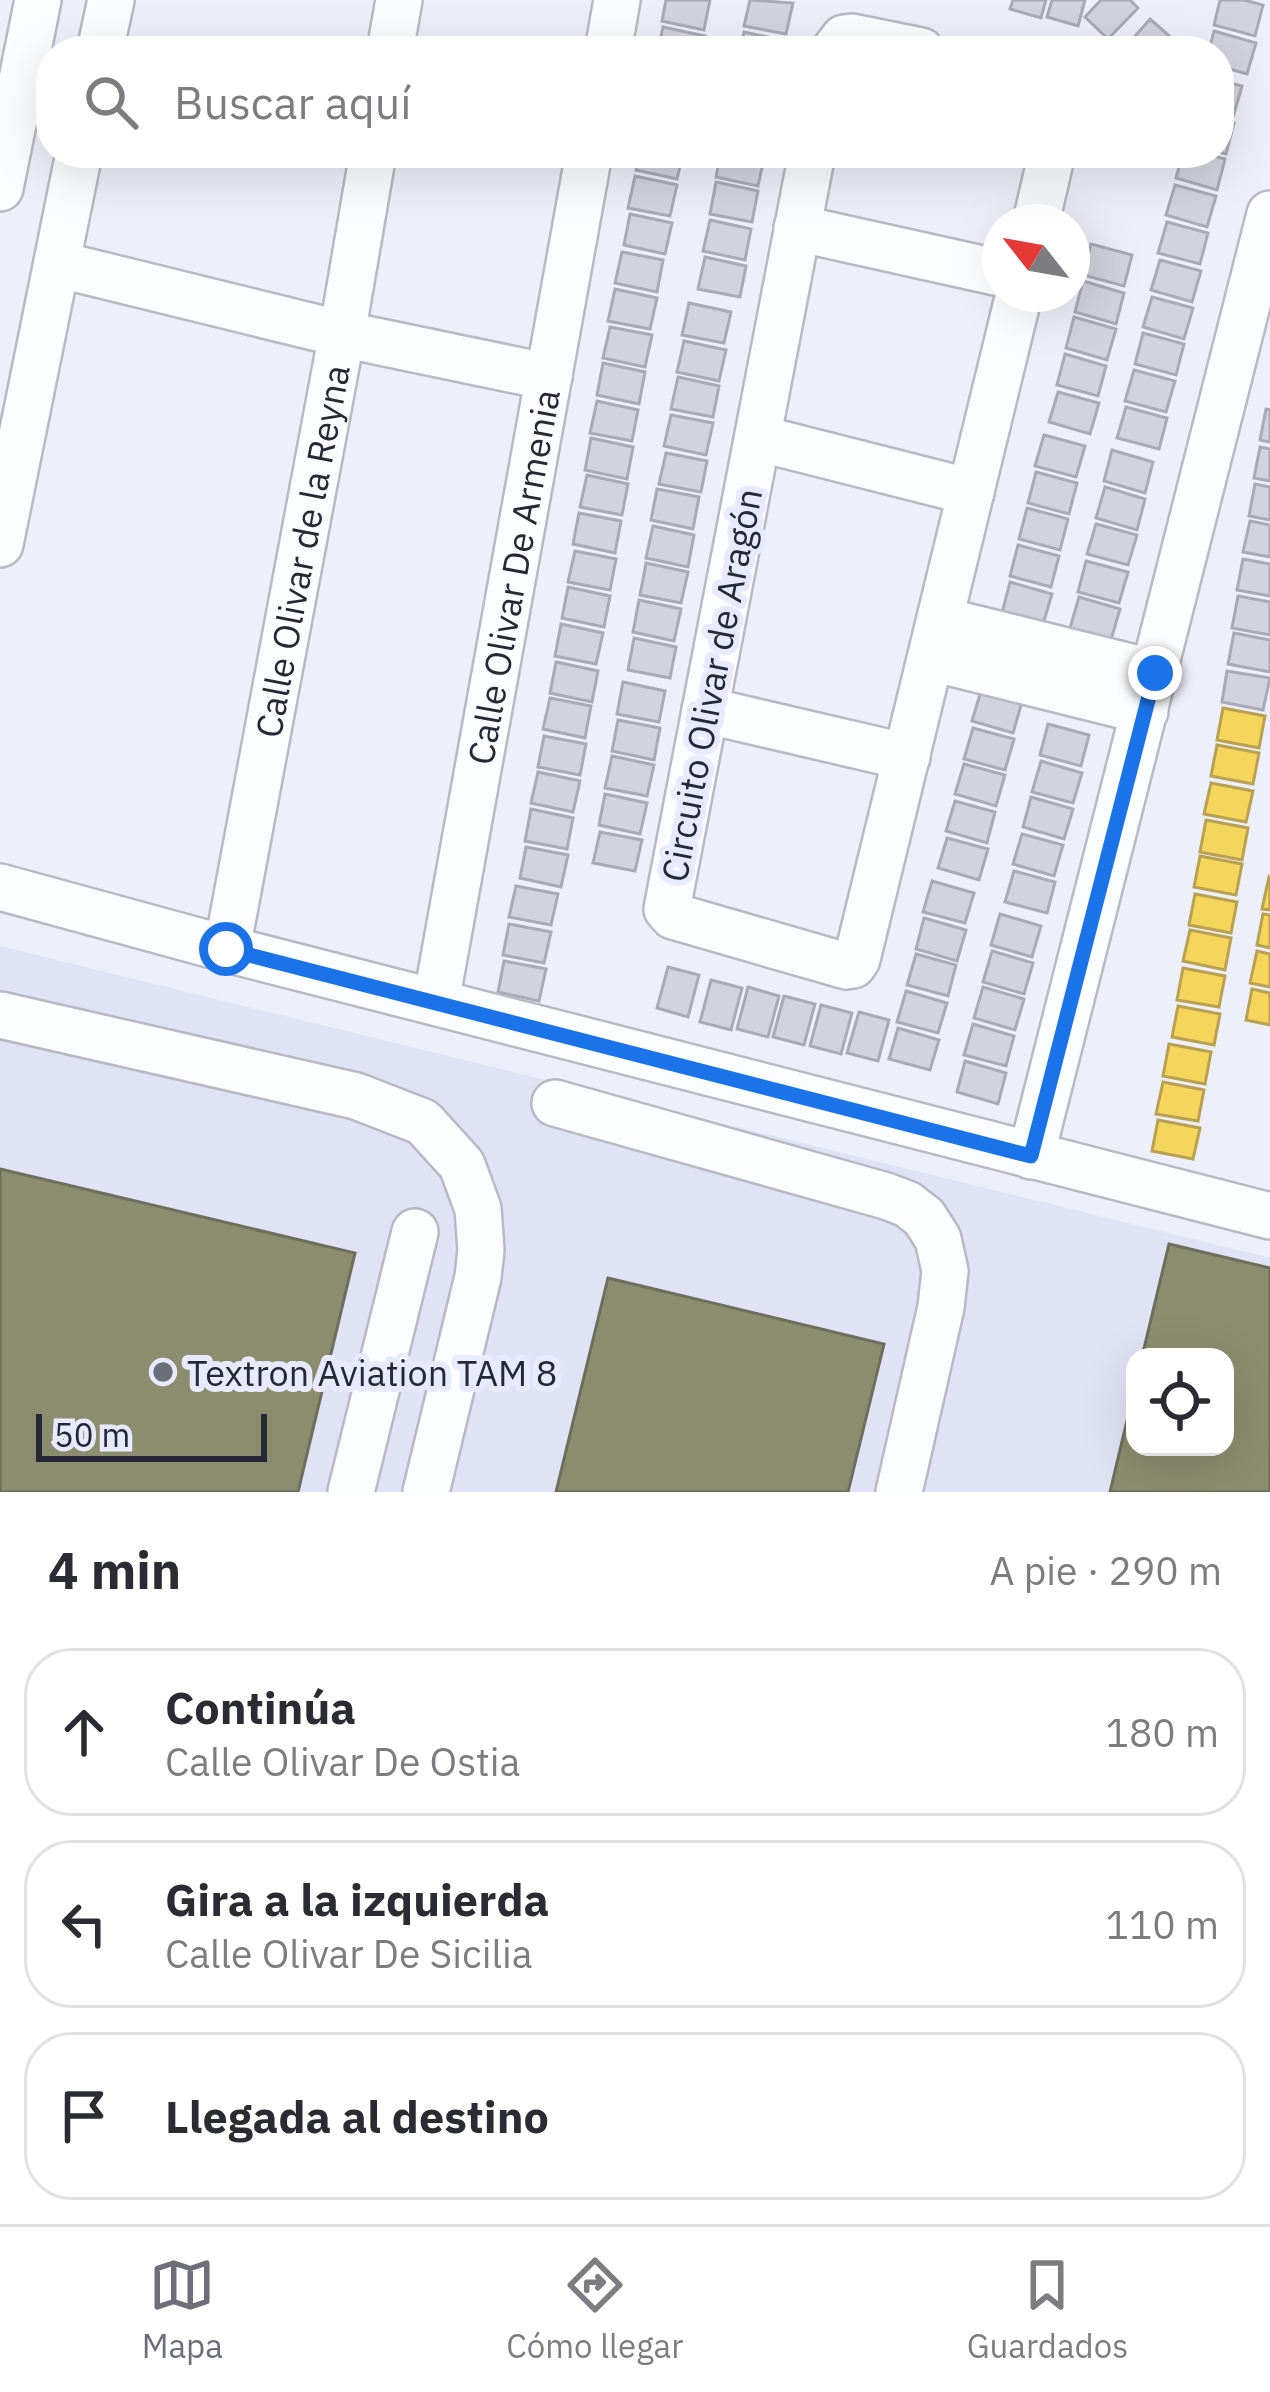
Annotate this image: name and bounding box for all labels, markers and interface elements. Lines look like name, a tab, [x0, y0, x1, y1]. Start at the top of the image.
search box	[36, 36, 1234, 168]
icon: search	[78, 69, 144, 135]
text: Buscar aquí	[174, 73, 412, 131]
north arrow	[982, 204, 1090, 312]
street label: Calle Olivar de la Reyna	[244, 361, 359, 741]
street label: Calle Olivar De Armenia	[456, 385, 569, 768]
street label: Circuito Olivar de Aragón	[650, 484, 772, 886]
route end	[1128, 646, 1182, 700]
route start	[199, 922, 253, 976]
map controls	[1126, 1348, 1234, 1456]
button: locate	[1126, 1348, 1234, 1456]
place label: Textron Aviation TAM 8	[187, 1349, 557, 1396]
marker: Textron Aviation TAM 8	[150, 1359, 176, 1385]
scale bar	[36, 1408, 267, 1461]
text: 50 m	[54, 1413, 130, 1456]
text: 4 min	[48, 1537, 181, 1603]
text: A pie · 290 m	[989, 1545, 1222, 1596]
text: Continúa	[165, 1678, 356, 1736]
icon: ahead	[51, 1699, 117, 1765]
text: 180 m	[1106, 1707, 1219, 1758]
text: Calle Olivar De Ostia	[165, 1736, 520, 1787]
text: Gira a la izquierda	[165, 1870, 549, 1928]
icon: left	[51, 1891, 117, 1957]
text: 110 m	[1106, 1899, 1219, 1950]
text: Calle Olivar De Sicilia	[165, 1928, 533, 1979]
icon: arrive	[51, 2083, 117, 2149]
text: Llegada al destino	[165, 2087, 549, 2145]
tab: Mapa	[142, 2252, 223, 2367]
tab: Cómo llegar	[506, 2252, 683, 2367]
tab: Guardados	[967, 2252, 1128, 2367]

